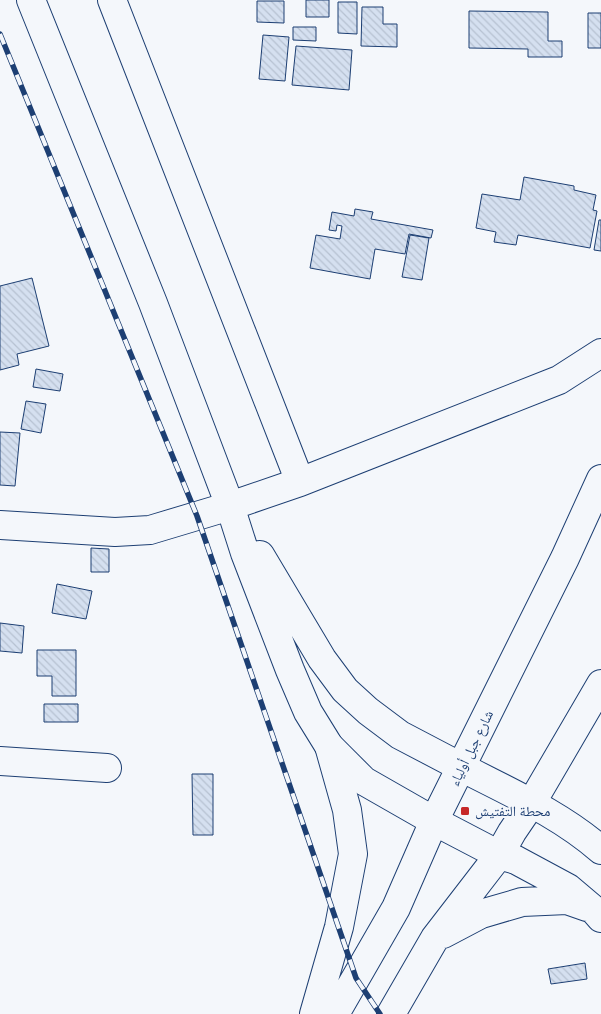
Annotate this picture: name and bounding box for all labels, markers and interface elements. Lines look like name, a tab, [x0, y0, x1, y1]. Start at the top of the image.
street label: شارع جبل أولياء	[446, 707, 498, 789]
place label: محطة التفتيش	[475, 803, 550, 820]
marker: محطة التفتيش	[459, 805, 471, 817]

